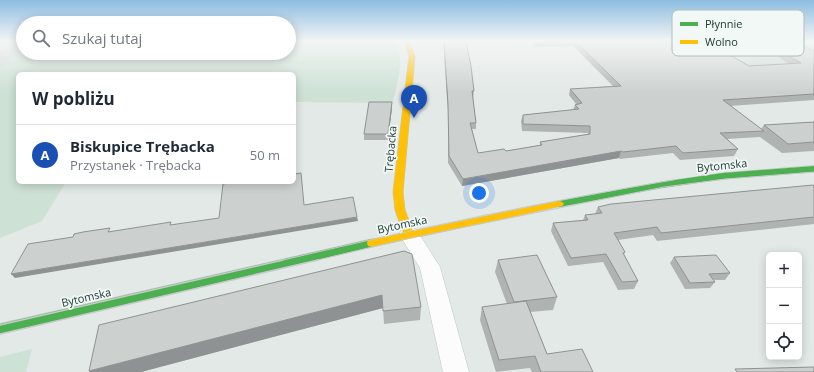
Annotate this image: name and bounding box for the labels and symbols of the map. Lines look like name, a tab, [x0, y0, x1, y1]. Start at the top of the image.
legend	[672, 10, 804, 56]
text: Płynnie	[705, 16, 742, 31]
text: Wolno	[705, 34, 738, 49]
pin: A	[401, 85, 427, 118]
street label: Trębacka	[380, 125, 400, 173]
street label: Bytomska	[696, 155, 748, 175]
your location	[469, 183, 489, 203]
street label: Bytomska	[376, 211, 428, 237]
street label: Bytomska	[60, 284, 112, 310]

